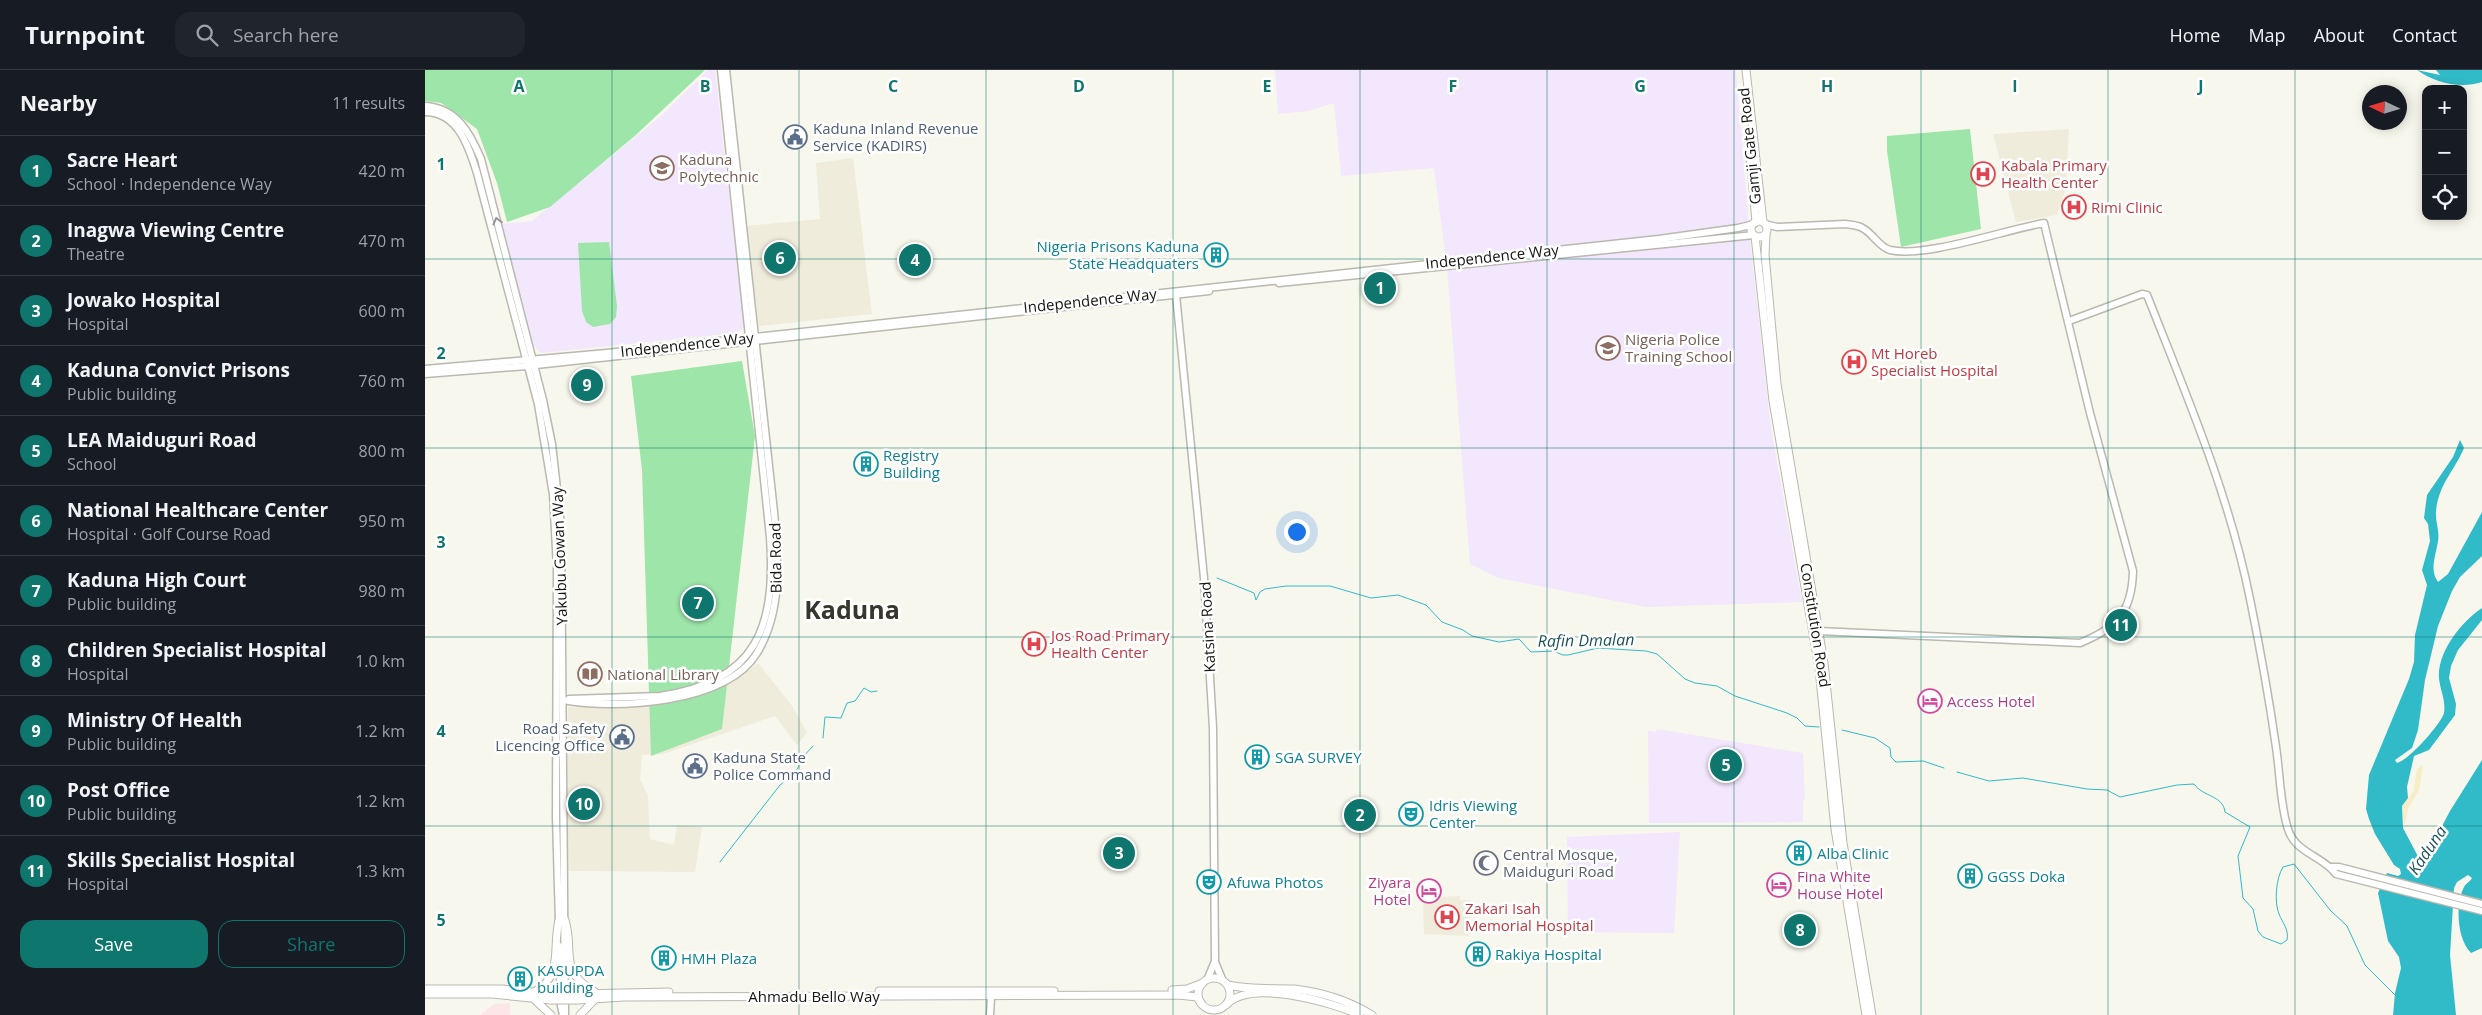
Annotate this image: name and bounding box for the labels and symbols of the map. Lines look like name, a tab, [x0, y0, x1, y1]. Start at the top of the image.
text: A	[513, 75, 525, 97]
text: B	[700, 75, 710, 97]
text: C	[888, 75, 898, 97]
text: D	[1073, 75, 1085, 97]
text: E	[1263, 75, 1272, 97]
text: F	[1449, 75, 1457, 97]
text: G	[1634, 75, 1646, 97]
text: H	[1821, 75, 1833, 97]
text: I	[2012, 75, 2018, 97]
text: J	[2196, 75, 2204, 97]
north arrow	[2362, 85, 2407, 130]
street label: Gamji Gate Road	[1733, 87, 1765, 205]
place label: Kaduna Inland Revenue Service (KADIRS)	[813, 118, 979, 155]
public building icon: Kaduna Inland Revenue Service (KADIRS)	[782, 124, 808, 150]
place label: Kaduna Polytechnic	[679, 149, 759, 186]
text: 1	[436, 153, 446, 175]
school or university icon: Kaduna Polytechnic	[649, 155, 675, 181]
place label: Kabala Primary Health Center	[2001, 155, 2107, 192]
hospital icon: Kabala Primary Health Center	[1970, 161, 1996, 187]
hospital icon: Rimi Clinic	[2061, 194, 2087, 220]
place label: Rimi Clinic	[2091, 197, 2163, 217]
one-way arrow	[492, 217, 503, 226]
place label: Nigeria Prisons Kaduna State Headquaters	[1036, 236, 1199, 273]
pin: 6	[764, 239, 796, 277]
street label: Independence Way	[1424, 239, 1560, 273]
pin: 4	[899, 241, 931, 279]
building icon: Nigeria Prisons Kaduna State Headquaters	[1203, 242, 1229, 268]
pin: 1	[1364, 269, 1396, 307]
street label: Independence Way	[1022, 283, 1158, 317]
street label: Independence Way	[619, 327, 755, 361]
place label: Nigeria Police Training School	[1625, 329, 1732, 366]
school or university icon: Nigeria Police Training School	[1595, 335, 1621, 361]
text: 2	[436, 342, 446, 364]
place label: Mt Horeb Specialist Hospital	[1871, 343, 1998, 380]
hospital icon: Mt Horeb Specialist Hospital	[1841, 349, 1867, 375]
pin: 9	[571, 366, 603, 404]
place label: Registry Building	[883, 445, 940, 482]
building icon: Registry Building	[853, 451, 879, 477]
street label: Yakubu Gowan Way	[547, 486, 571, 626]
your location	[1284, 519, 1310, 545]
street label: Bida Road	[764, 522, 786, 594]
text: 3	[436, 531, 446, 553]
street label: Constitution Road	[1796, 561, 1836, 689]
street label: Katsina Road	[1195, 581, 1219, 673]
pin: 7	[682, 584, 714, 622]
district label: Kaduna	[804, 592, 900, 626]
pin: 11	[2105, 606, 2137, 644]
place label: Jos Road Primary Health Center	[1049, 625, 1170, 662]
water label: Rafin Dmalan	[1538, 628, 1634, 652]
hospital icon: Jos Road Primary Health Center	[1021, 631, 1047, 657]
library icon: National Library	[577, 661, 603, 687]
place label: National Library	[607, 664, 719, 684]
hotel icon: Access Hotel	[1917, 688, 1943, 714]
place label: Access Hotel	[1947, 691, 2035, 711]
place label: Road Safety Licencing Office	[495, 718, 605, 755]
text: 4	[436, 720, 446, 742]
public building icon: Road Safety Licencing Office	[609, 724, 635, 750]
building icon: SGA SURVEY	[1244, 744, 1270, 770]
pin: 5	[1710, 746, 1742, 784]
place label: Kaduna State Police Command	[713, 747, 831, 784]
place label: SGA SURVEY	[1275, 747, 1362, 767]
public building icon: Kaduna State Police Command	[682, 753, 708, 779]
pin: 10	[568, 785, 600, 823]
place label: Idris Viewing Center	[1429, 795, 1517, 832]
pin: 2	[1344, 796, 1376, 834]
theatre icon: Idris Viewing Center	[1398, 801, 1424, 827]
water label: Kaduna	[2403, 821, 2451, 879]
pin: 3	[1103, 834, 1135, 872]
building icon: Alba Clinic	[1786, 840, 1812, 866]
place label: Alba Clinic	[1817, 843, 1889, 863]
place label: Central Mosque, Maiduguri Road	[1503, 844, 1618, 881]
mosque icon: Central Mosque, Maiduguri Road	[1473, 850, 1499, 876]
building icon: GGSS Doka	[1957, 863, 1983, 889]
place label: Fina White House Hotel	[1797, 866, 1883, 903]
place label: GGSS Doka	[1987, 866, 2065, 886]
theatre icon: Afuwa Photos	[1196, 869, 1222, 895]
place label: Afuwa Photos	[1227, 872, 1323, 892]
place label: Ziyara Hotel	[1368, 872, 1411, 909]
hotel icon: Fina White House Hotel	[1766, 872, 1792, 898]
hotel icon: Ziyara Hotel	[1416, 878, 1442, 904]
place label: Zakari Isah Memorial Hospital	[1465, 898, 1593, 935]
hospital icon: Zakari Isah Memorial Hospital	[1434, 904, 1460, 930]
text: 5	[436, 909, 446, 931]
pin: 8	[1784, 911, 1816, 949]
building icon: Rakiya Hospital	[1465, 941, 1491, 967]
place label: Rakiya Hospital	[1495, 944, 1602, 964]
building icon: HMH Plaza	[651, 945, 677, 971]
place label: HMH Plaza	[681, 948, 757, 968]
place label: KASUPDA building	[537, 960, 605, 997]
building icon: KASUPDA building	[507, 966, 533, 992]
street label: Ahmadu Bello Way	[748, 986, 880, 1006]

